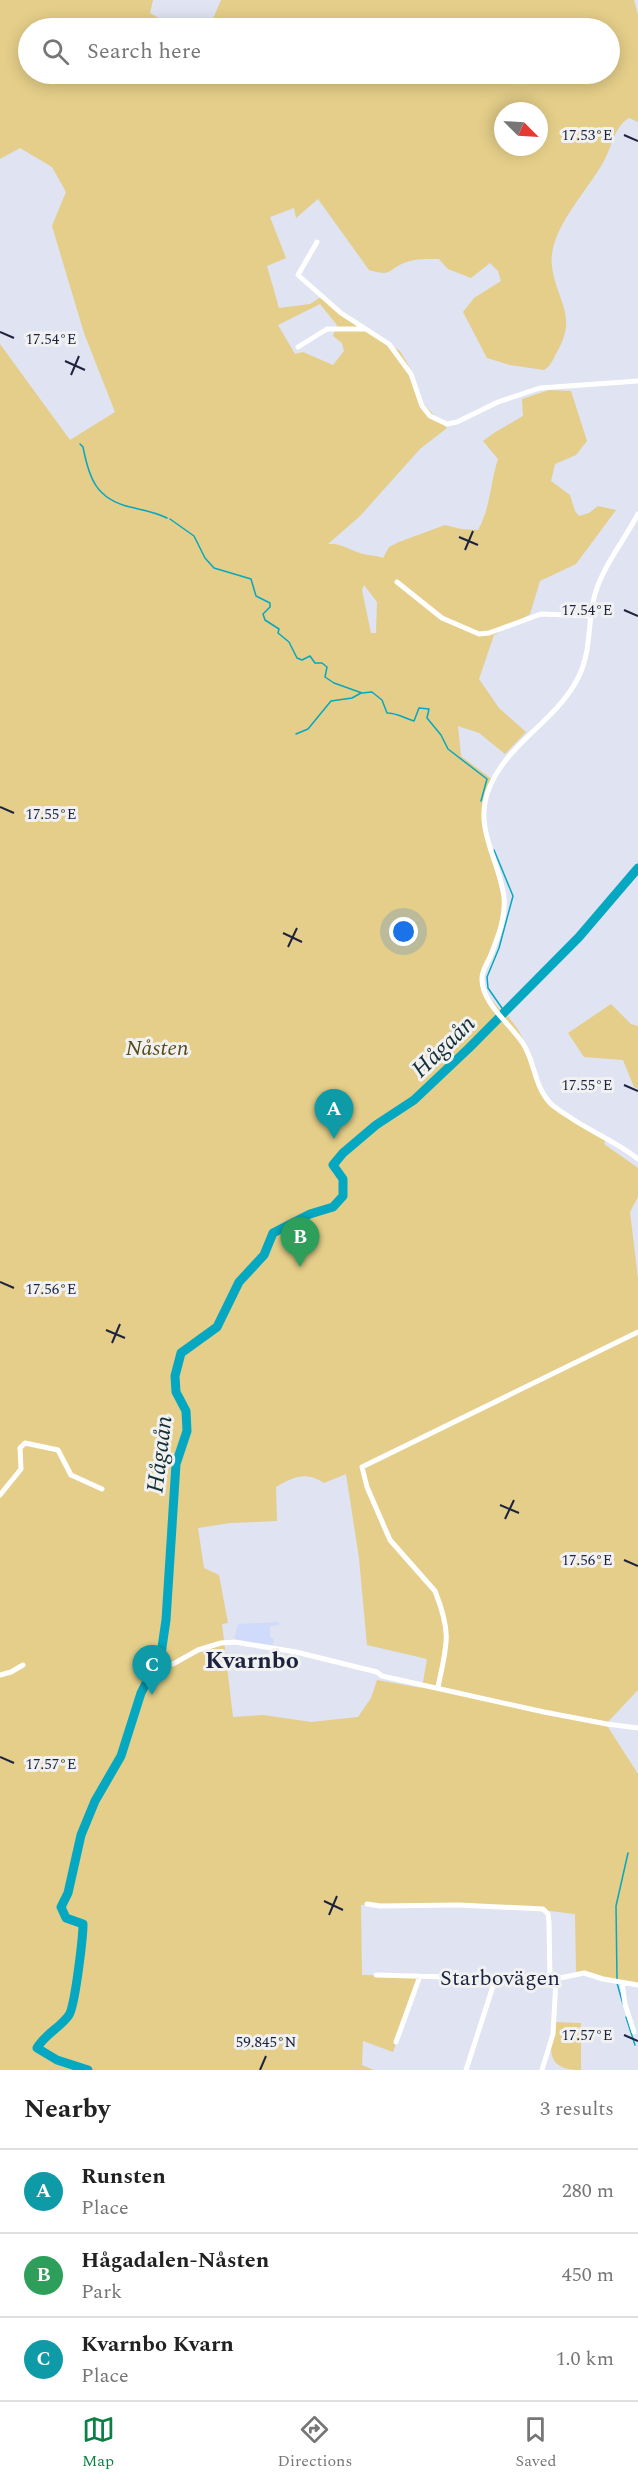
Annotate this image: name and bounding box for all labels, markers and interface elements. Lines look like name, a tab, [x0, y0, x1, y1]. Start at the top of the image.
search box	[18, 18, 620, 84]
icon: search	[39, 35, 72, 68]
text: Search here	[87, 35, 201, 68]
north arrow	[494, 102, 548, 156]
text: 17.53°E	[561, 124, 613, 147]
text: 17.54°E	[25, 328, 77, 351]
text: 17.54°E	[561, 599, 613, 622]
text: 17.55°E	[25, 803, 77, 826]
your location	[389, 917, 418, 946]
water label: Hågaån	[403, 1007, 484, 1087]
park label: Nåsten	[125, 1032, 189, 1065]
text: 17.55°E	[561, 1074, 613, 1097]
pin: A	[314, 1090, 354, 1139]
pin: B	[280, 1218, 320, 1267]
text: 17.56°E	[25, 1278, 77, 1301]
water label: Hågaån	[137, 1413, 183, 1495]
text: 17.56°E	[561, 1549, 613, 1572]
district label: Kvarnbo	[205, 1643, 299, 1679]
pin: C	[132, 1646, 172, 1695]
text: 17.57°E	[25, 1753, 77, 1776]
street label: Starbovägen	[440, 1962, 560, 1995]
text: 17.57°E	[561, 2024, 613, 2047]
text: 59.845°N	[236, 2031, 296, 2054]
text: Nearby	[24, 2089, 110, 2129]
text: 3 results	[540, 2094, 614, 2124]
text: Runsten	[81, 2160, 166, 2193]
text: A	[36, 2176, 51, 2206]
text: 280 m	[562, 2176, 614, 2206]
text: Place	[81, 2193, 129, 2223]
text: Hågadalen-Nåsten	[81, 2244, 269, 2277]
text: B	[36, 2260, 51, 2290]
text: 450 m	[562, 2260, 614, 2290]
text: Park	[81, 2277, 122, 2307]
text: Kvarnbo Kvarn	[81, 2328, 234, 2361]
text: C	[36, 2344, 51, 2374]
text: 1.0 km	[556, 2344, 614, 2374]
text: Place	[81, 2361, 129, 2391]
tab: Map	[82, 2413, 115, 2473]
tab: Directions	[278, 2413, 352, 2473]
tab: Saved	[515, 2413, 556, 2473]

